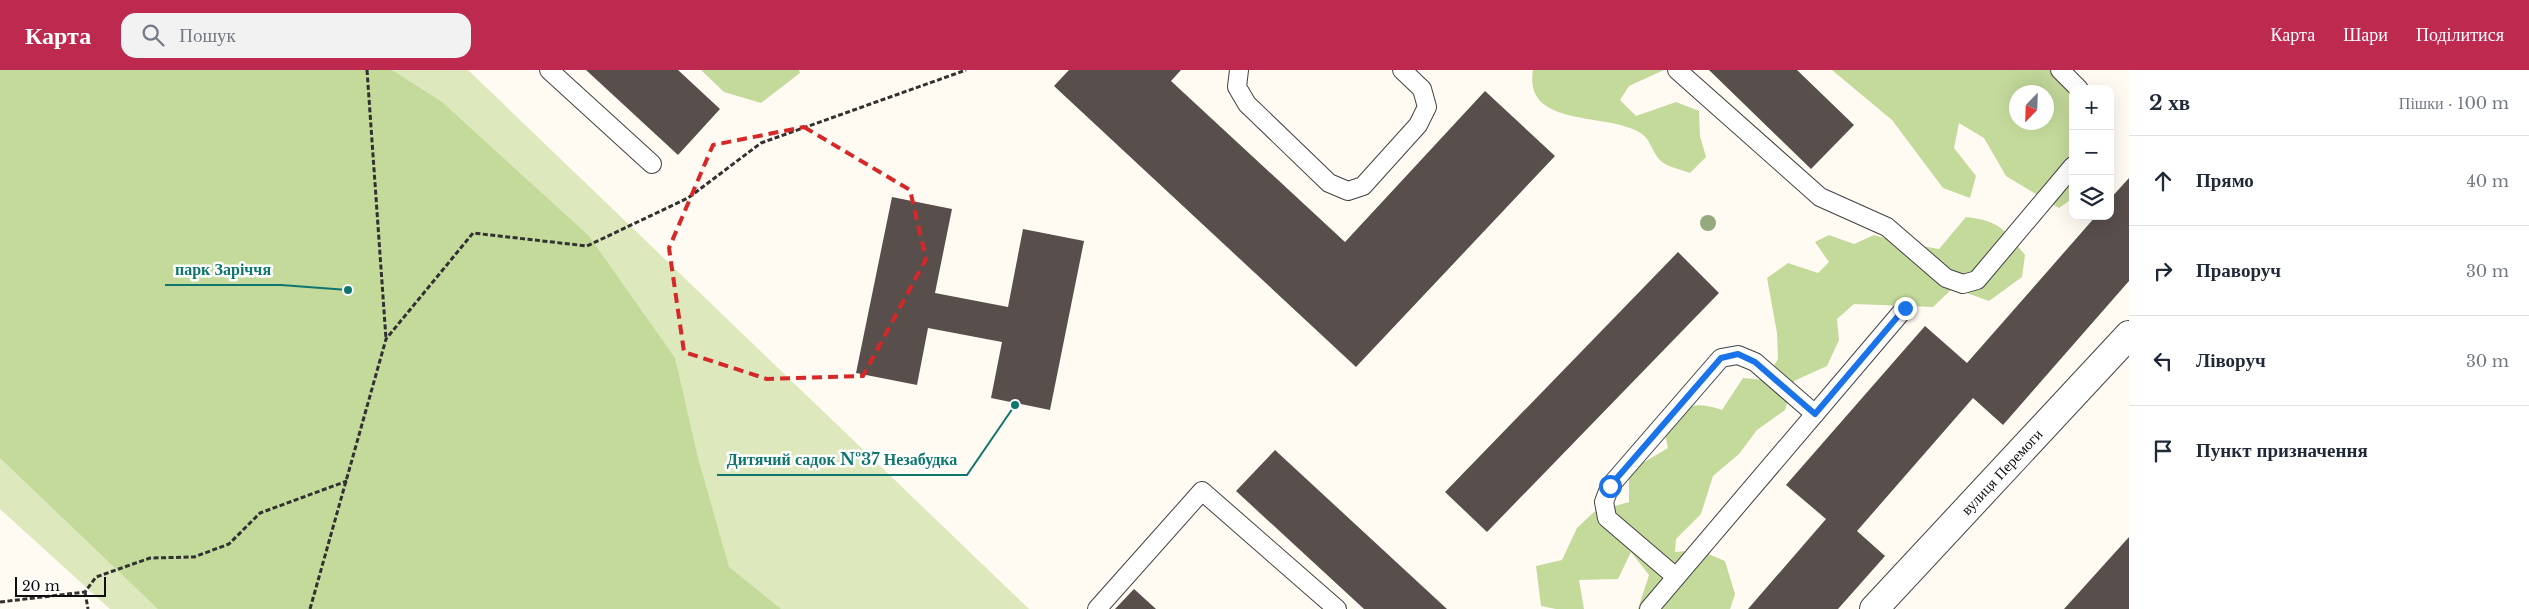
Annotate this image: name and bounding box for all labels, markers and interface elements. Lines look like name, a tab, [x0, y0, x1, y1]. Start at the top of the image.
search box	[121, 13, 471, 58]
text: Карта	[25, 21, 91, 50]
icon: search	[139, 21, 167, 49]
text: Пошук	[179, 24, 236, 47]
text: Карта	[2271, 24, 2315, 46]
text: Шари	[2343, 24, 2388, 46]
text: Поділитися	[2416, 24, 2504, 46]
north arrow	[2009, 85, 2054, 130]
map controls	[2069, 85, 2114, 220]
button: +	[2069, 85, 2114, 130]
text: 2 хв	[2149, 90, 2190, 116]
text: Пішки · 100 m	[2399, 93, 2509, 113]
button: −	[2069, 130, 2114, 175]
icon: ahead	[2149, 167, 2177, 195]
text: Прямо	[2196, 169, 2254, 192]
text: 40 m	[2466, 171, 2509, 191]
button: layers	[2069, 175, 2114, 220]
callout: парк Заріччя	[165, 254, 281, 285]
icon: right	[2149, 257, 2177, 285]
text: парк Заріччя	[175, 259, 271, 279]
text: Праворуч	[2196, 259, 2281, 282]
text: 30 m	[2466, 261, 2509, 281]
route end	[1894, 297, 1917, 320]
icon: left	[2149, 347, 2177, 375]
text: Ліворуч	[2196, 349, 2266, 372]
text: 30 m	[2466, 351, 2509, 371]
street label: вулиця Перемоги	[1957, 425, 2046, 519]
icon: arrive	[2149, 437, 2177, 465]
text: Пункт призначення	[2196, 439, 2368, 462]
callout: Дитячий садок №37 Незабудка	[717, 444, 967, 475]
text: Дитячий садок №37 Незабудка	[727, 449, 957, 469]
route start	[1599, 475, 1622, 498]
scale bar	[15, 574, 106, 597]
text: 20 m	[22, 577, 60, 595]

